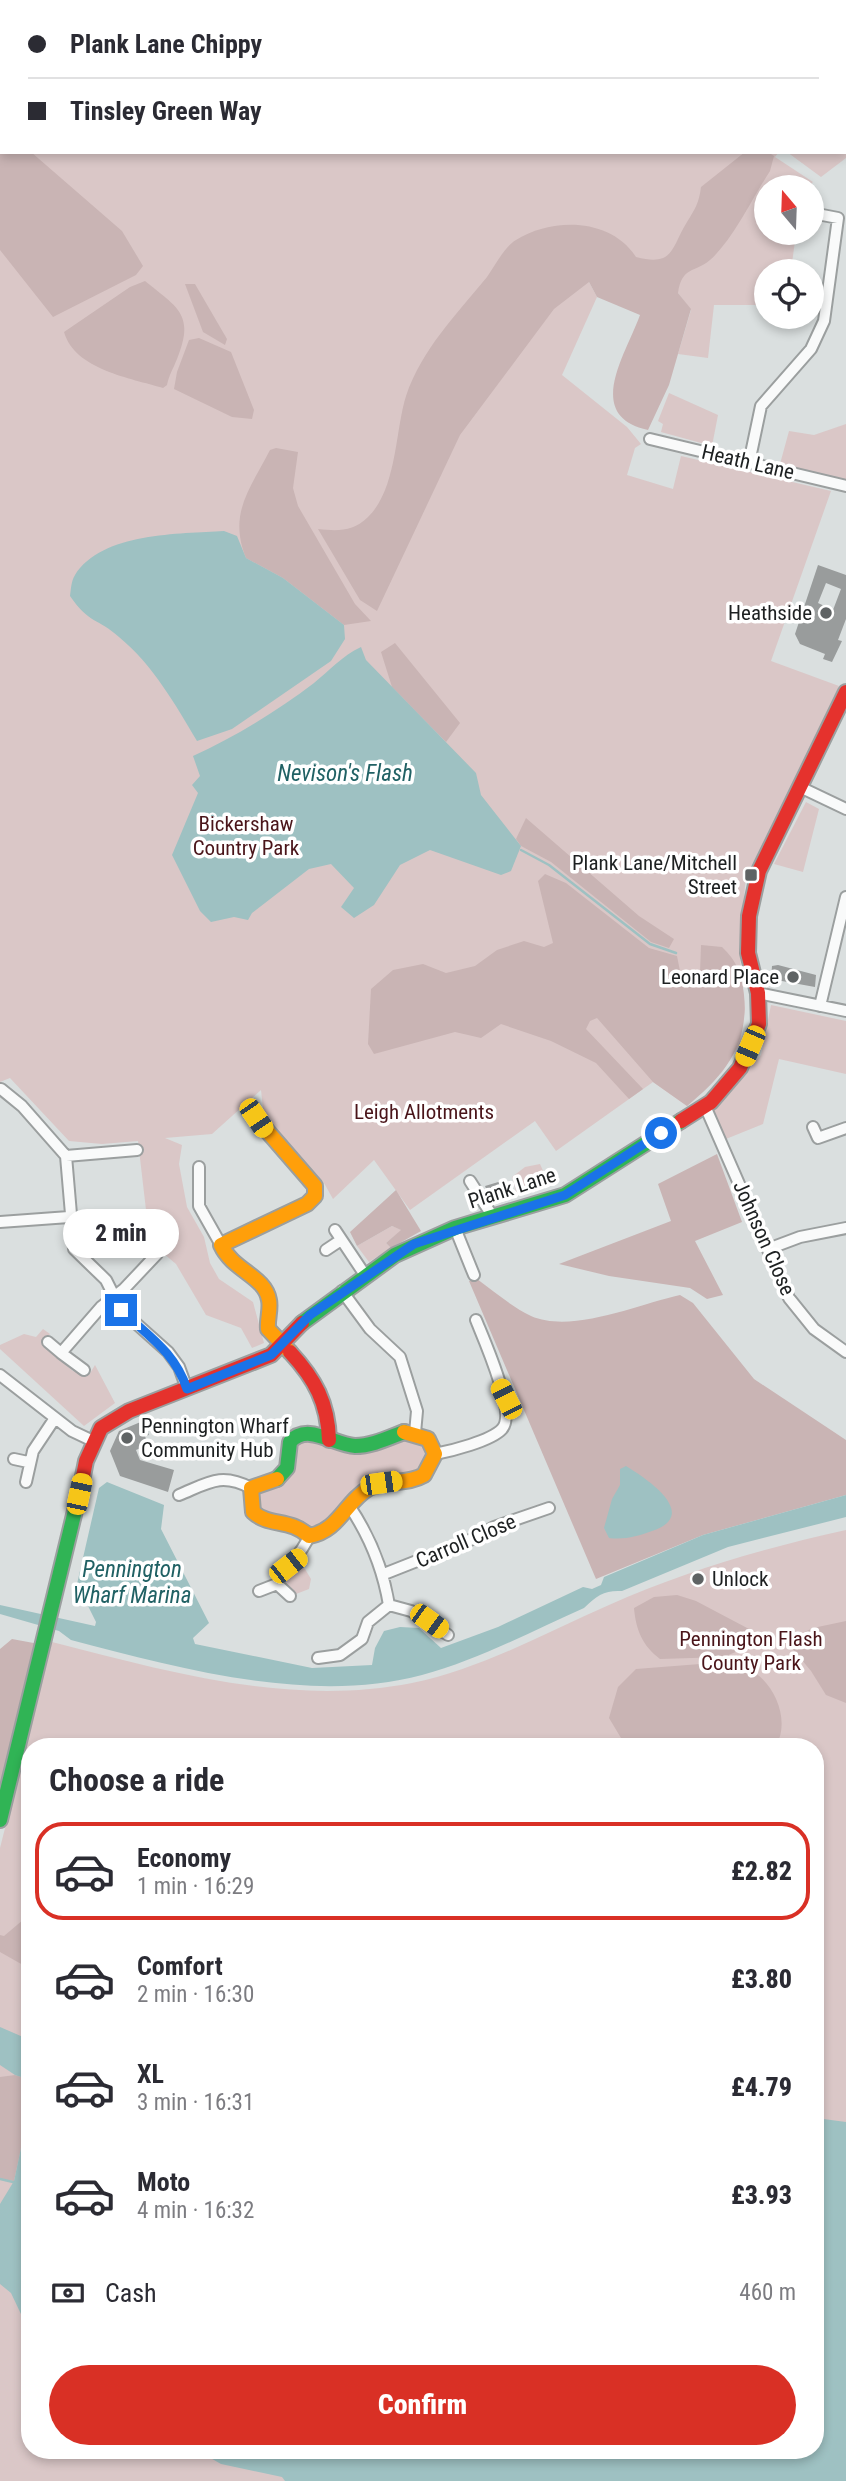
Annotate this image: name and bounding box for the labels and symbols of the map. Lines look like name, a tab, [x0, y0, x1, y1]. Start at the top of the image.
north arrow	[754, 175, 824, 245]
street label: Heath Lane	[699, 440, 797, 484]
place label: Heathside	[728, 601, 812, 625]
marker: Heathside	[818, 605, 834, 621]
water label: Nevison's Flash	[277, 760, 413, 787]
park label: Bickershaw Country Park	[193, 812, 300, 860]
place label: Plank Lane/Mitchell Street	[572, 851, 737, 899]
marker: Plank Lane/Mitchell Street	[743, 867, 759, 883]
place label: Leonard Place	[661, 965, 779, 989]
marker: Leonard Place	[785, 969, 801, 985]
car	[733, 1023, 768, 1069]
car	[236, 1095, 277, 1141]
park label: Leigh Allotments	[354, 1100, 494, 1124]
route start	[645, 1117, 677, 1149]
street label: Plank Lane	[465, 1162, 559, 1213]
street label: Johnson Close	[728, 1177, 800, 1299]
callout: 2 min	[63, 1208, 179, 1258]
route end	[105, 1294, 137, 1326]
car	[488, 1376, 525, 1422]
place label: Pennington Wharf Community Hub	[141, 1414, 289, 1462]
marker: Pennington Wharf Community Hub	[119, 1430, 135, 1446]
car	[359, 1470, 404, 1496]
car	[65, 1471, 94, 1517]
street label: Carroll Close	[412, 1509, 520, 1573]
car	[265, 1545, 312, 1587]
water label: Pennington Wharf Marina	[73, 1556, 191, 1609]
place label: Unlock	[712, 1567, 769, 1591]
marker: Unlock	[690, 1571, 706, 1587]
car	[406, 1600, 453, 1642]
park label: Pennington Flash County Park	[679, 1627, 823, 1675]

